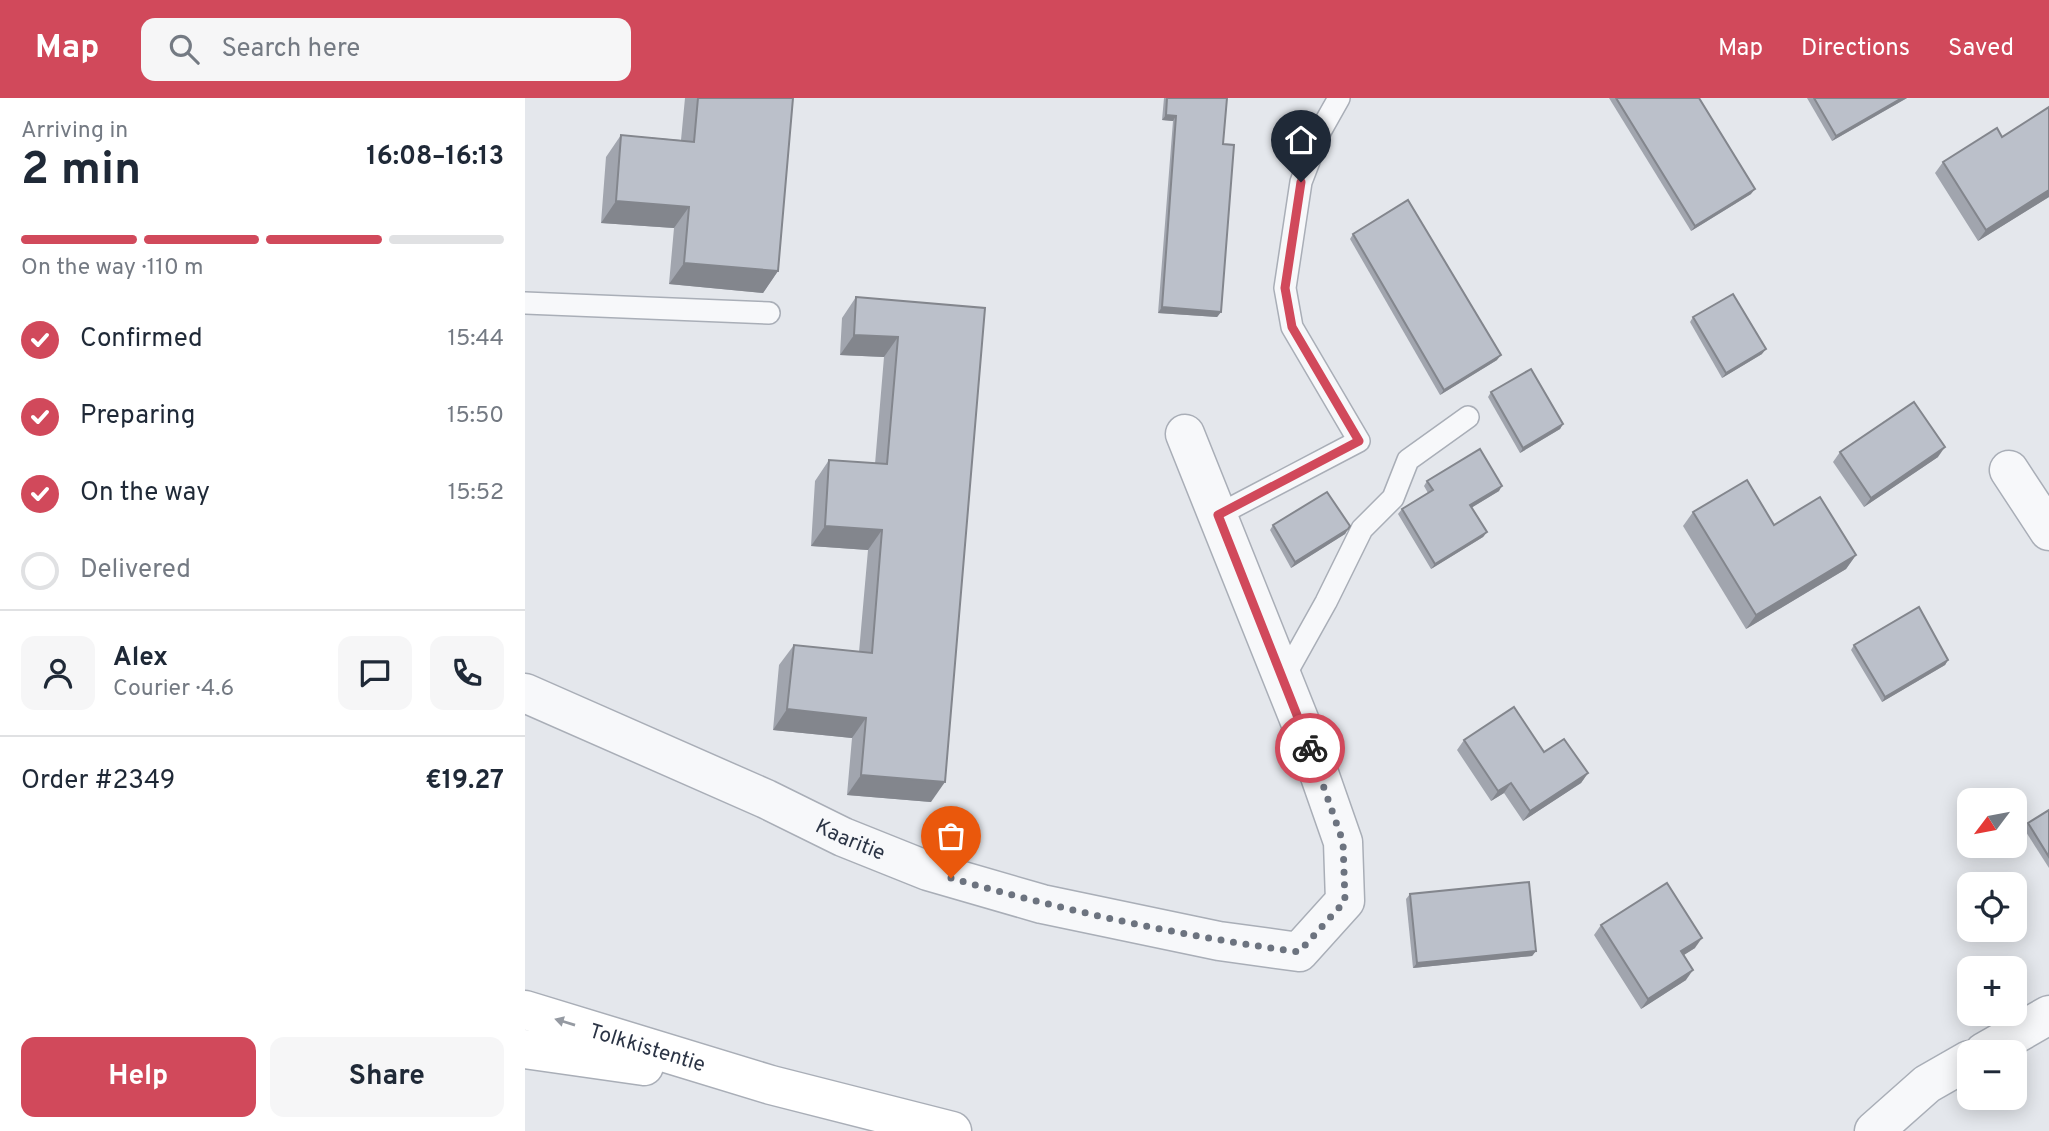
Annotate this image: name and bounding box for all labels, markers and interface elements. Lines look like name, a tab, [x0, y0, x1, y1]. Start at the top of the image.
search box	[141, 18, 631, 81]
text: Map	[35, 28, 99, 70]
icon: search	[165, 30, 203, 68]
text: Search here	[221, 33, 360, 66]
text: Map	[1718, 34, 1763, 64]
text: Directions	[1801, 34, 1910, 64]
text: Saved	[1948, 34, 2014, 64]
pin	[1271, 110, 1331, 182]
text: Arriving in	[21, 117, 128, 146]
icon: home	[1282, 121, 1320, 159]
text: 16:08–16:13	[366, 141, 504, 174]
text: 2 min	[21, 142, 141, 201]
text: On the way · 110 m	[21, 254, 204, 283]
icon: check	[21, 321, 59, 359]
text: Confirmed	[80, 323, 203, 356]
text: 15:44	[447, 325, 504, 354]
icon: check	[21, 398, 59, 436]
text: Preparing	[80, 400, 195, 433]
text: 15:50	[447, 402, 504, 431]
icon: check	[21, 475, 59, 513]
text: On the way	[80, 477, 210, 510]
text: 15:52	[448, 479, 504, 508]
text: Delivered	[80, 554, 191, 587]
button: person	[21, 636, 95, 710]
button: chat	[338, 636, 412, 710]
button: phone	[430, 636, 504, 710]
text: Alex	[113, 642, 168, 675]
text: Courier · 4.6	[113, 675, 234, 704]
courier	[1275, 713, 1345, 783]
icon: bike	[1291, 729, 1329, 767]
text: Order #2349	[21, 765, 175, 798]
text: €19.27	[425, 765, 504, 798]
north arrow	[1957, 788, 2027, 858]
map controls	[1957, 788, 2027, 1110]
pin	[921, 806, 981, 878]
street label: Kaaritie	[810, 813, 889, 868]
icon: bag	[932, 817, 970, 855]
button: locate	[1957, 872, 2027, 942]
button: +	[1957, 956, 2027, 1026]
one-way arrow	[554, 1017, 575, 1027]
street label: Tolkkistentie	[586, 1018, 708, 1079]
button: Help	[21, 1037, 256, 1117]
button: Share	[270, 1037, 504, 1117]
button: −	[1957, 1040, 2027, 1110]

